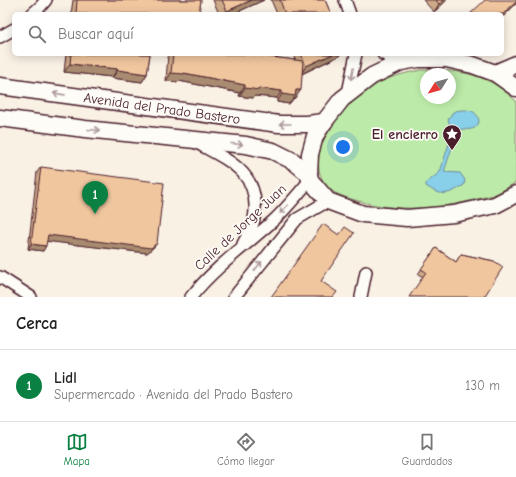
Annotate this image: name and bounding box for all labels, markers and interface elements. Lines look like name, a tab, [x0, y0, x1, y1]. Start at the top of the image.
search box	[12, 12, 504, 56]
icon: search	[26, 23, 48, 45]
text: Buscar aquí	[58, 25, 134, 43]
one-way arrow	[347, 67, 355, 80]
north arrow	[420, 68, 456, 104]
street label: Avenida del Prado Bastero	[82, 89, 241, 128]
one-way arrow	[53, 90, 66, 98]
one-way arrow	[279, 120, 292, 128]
place icon: El encierro	[441, 123, 463, 151]
one-way arrow	[87, 126, 100, 133]
place label: El encierro	[372, 126, 438, 143]
your location	[333, 137, 353, 157]
one-way arrow	[230, 141, 243, 148]
street label: Calle de Jorge Juan	[191, 180, 290, 274]
pin: 1	[82, 181, 108, 214]
one-way arrow	[280, 204, 289, 214]
one-way arrow	[254, 261, 263, 272]
text: Cerca	[16, 314, 58, 333]
text: Lidl	[54, 369, 77, 387]
text: 1	[26, 378, 32, 393]
text: 130 m	[465, 378, 500, 393]
text: Supermercado · Avenida del Prado Bastero	[54, 387, 293, 402]
tab: Mapa	[64, 431, 90, 468]
tab: Cómo llegar	[217, 431, 274, 468]
tab: Guardados	[402, 431, 452, 468]

